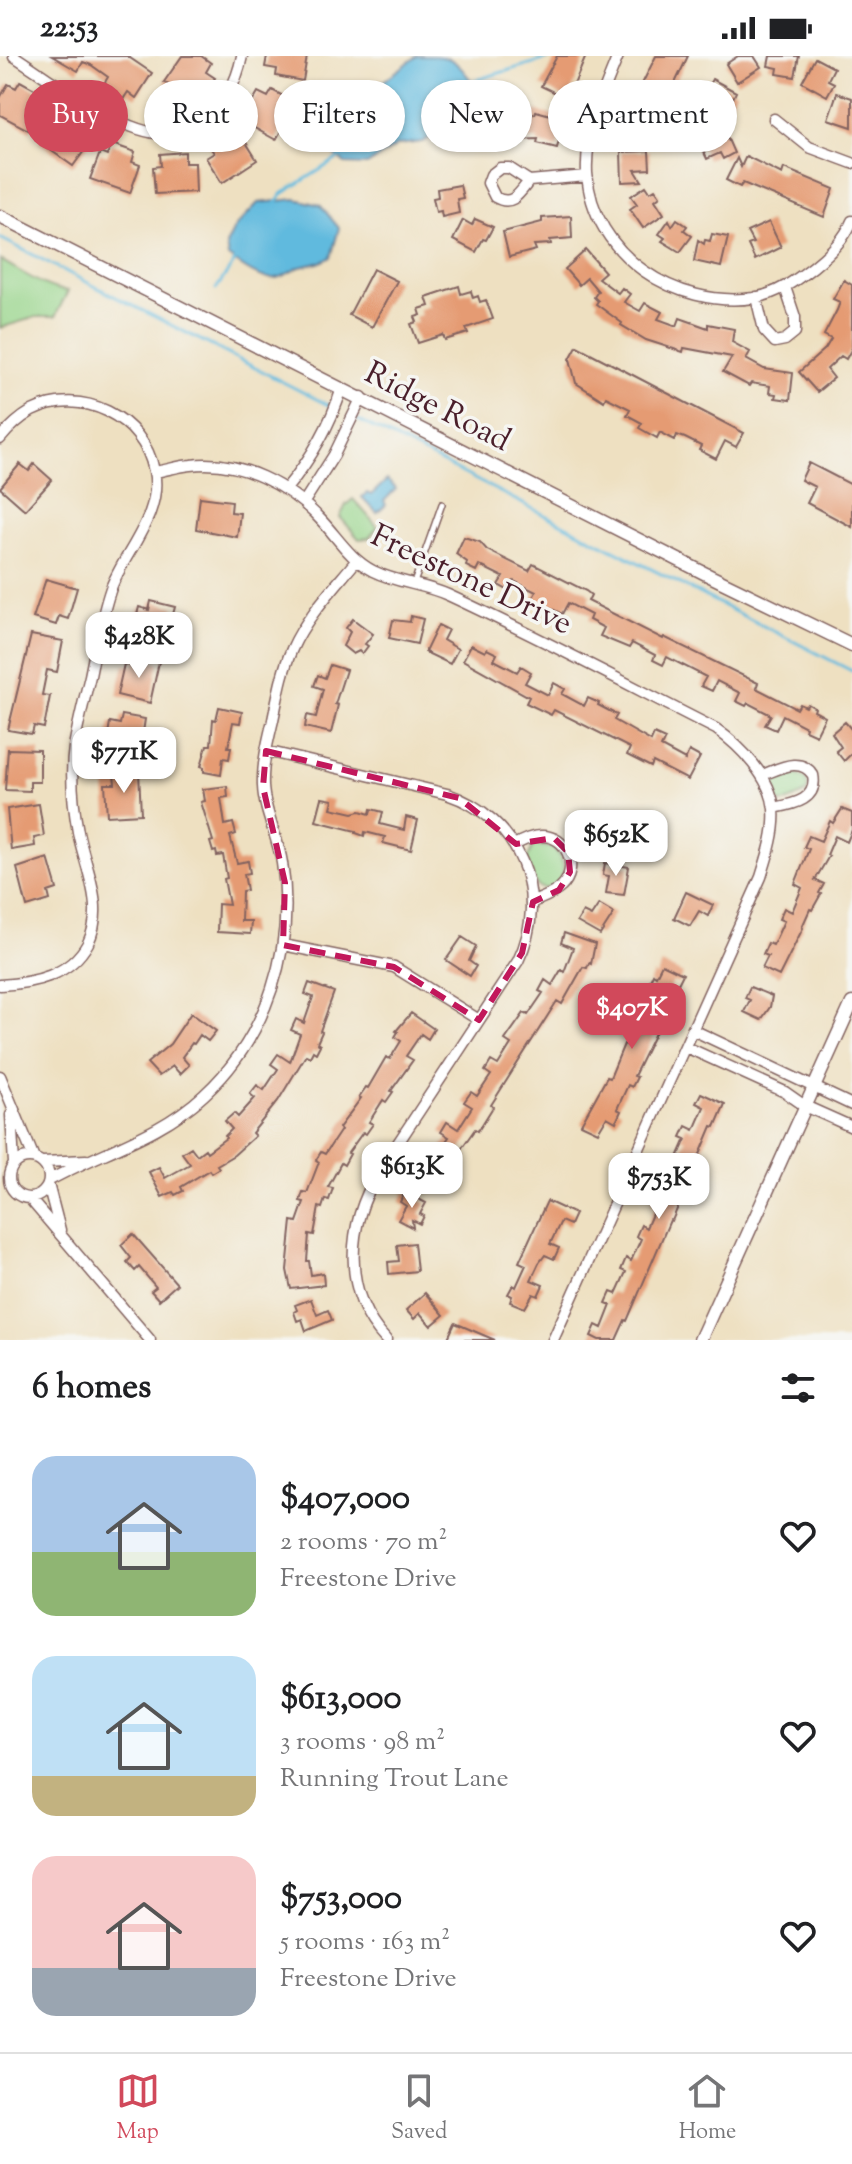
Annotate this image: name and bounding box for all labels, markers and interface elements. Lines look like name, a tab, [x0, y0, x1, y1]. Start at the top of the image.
text: 22:53	[40, 7, 98, 50]
chip: Buy	[24, 80, 128, 152]
chip: Rent	[144, 80, 258, 152]
chip: Filters	[274, 80, 405, 152]
chip: New	[421, 80, 532, 152]
chip: Apartment	[548, 80, 737, 152]
street label: Ridge Road	[356, 351, 518, 465]
street label: Freestone Drive	[363, 514, 579, 648]
pin: $428K	[83, 612, 195, 680]
text: $428K	[104, 619, 174, 656]
pin: $771K	[68, 727, 180, 795]
text: $771K	[90, 734, 158, 771]
pin: $652K	[560, 810, 672, 878]
text: $652K	[583, 817, 649, 854]
pin: $407K	[576, 983, 688, 1051]
text: $407K	[596, 990, 668, 1027]
pin: $613K	[356, 1142, 468, 1210]
text: $613K	[380, 1149, 444, 1186]
pin: $753K	[603, 1153, 715, 1221]
text: $753K	[626, 1160, 692, 1197]
text: 6 homes	[32, 1364, 151, 1413]
icon: filters	[776, 1366, 820, 1410]
text: $407,000	[280, 1475, 410, 1524]
icon: home	[96, 1488, 192, 1584]
icon: heart	[776, 1514, 820, 1558]
text: 2 rooms · 70 m²	[280, 1524, 447, 1561]
text: Freestone Drive	[280, 1561, 457, 1598]
text: $613,000	[280, 1675, 401, 1724]
icon: home	[96, 1688, 192, 1784]
icon: heart	[776, 1714, 820, 1758]
text: 3 rooms · 98 m²	[280, 1724, 445, 1761]
text: Running Trout Lane	[280, 1761, 509, 1798]
text: $753,000	[280, 1875, 402, 1924]
icon: home	[96, 1888, 192, 1984]
icon: heart	[776, 1914, 820, 1958]
text: 5 rooms · 163 m²	[280, 1924, 450, 1961]
text: Freestone Drive	[280, 1961, 457, 1998]
tab: Map	[116, 2069, 160, 2149]
tab: Saved	[391, 2069, 447, 2149]
tab: Home	[679, 2069, 736, 2149]

